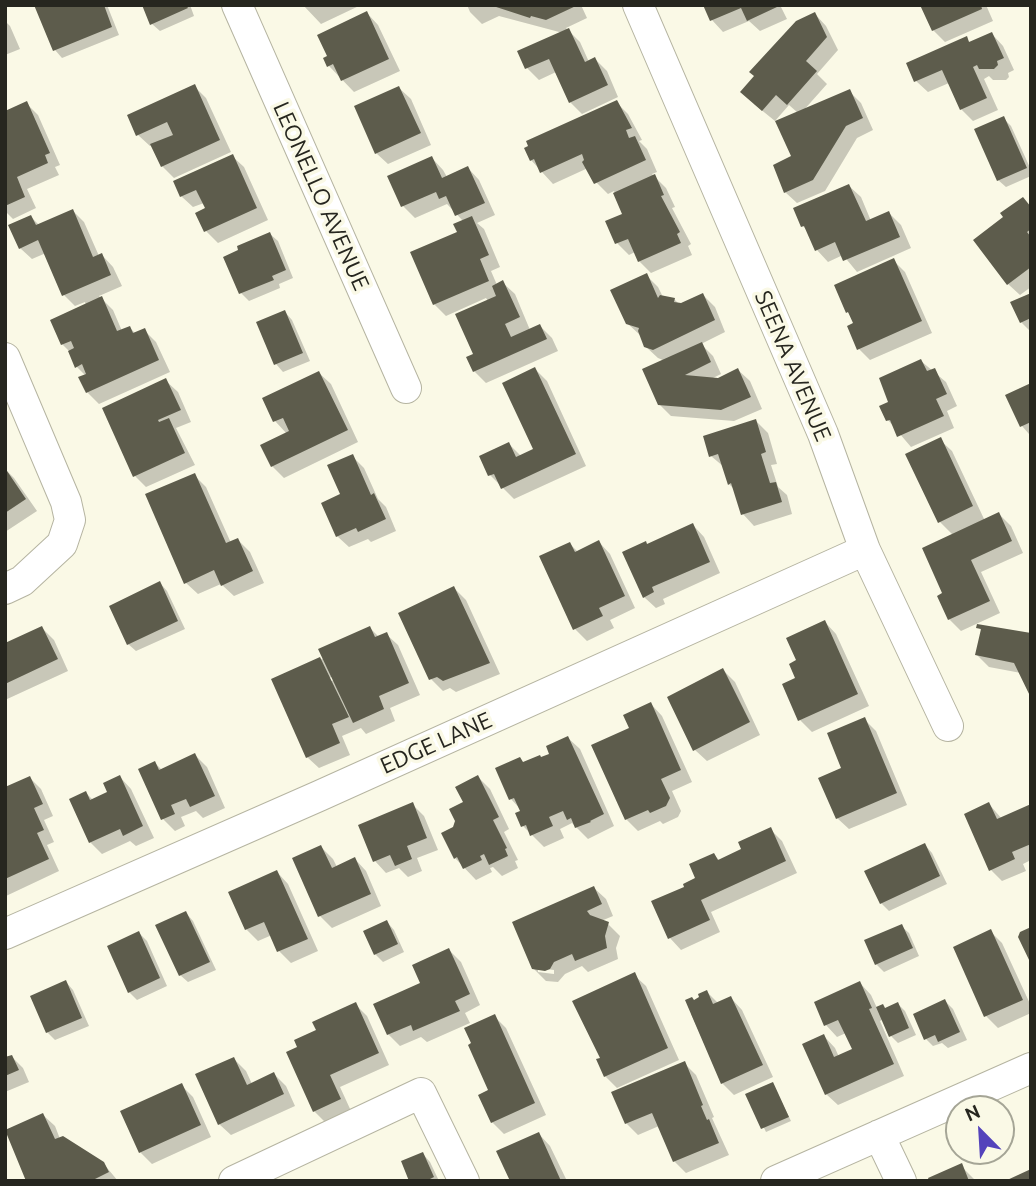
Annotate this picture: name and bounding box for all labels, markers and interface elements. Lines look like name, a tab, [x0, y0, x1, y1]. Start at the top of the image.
street label: LEONELLO AVENUE	[267, 97, 375, 295]
street label: SEENA AVENUE	[749, 287, 837, 445]
street label: EDGE LANE	[376, 706, 496, 780]
north arrow	[945, 1095, 1015, 1165]
text: N	[961, 1100, 983, 1126]

